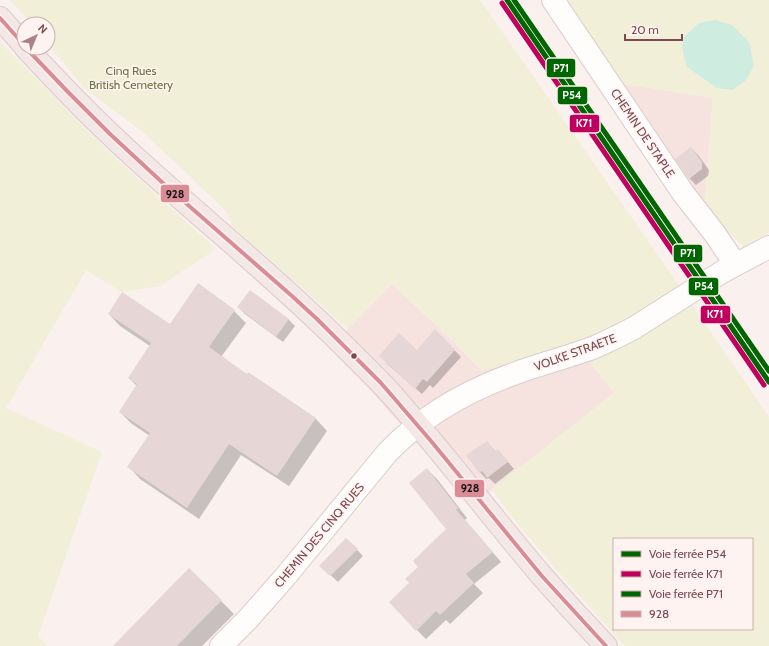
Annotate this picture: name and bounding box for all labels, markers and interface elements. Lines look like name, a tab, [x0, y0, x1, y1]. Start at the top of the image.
north arrow	[16, 16, 56, 56]
scale bar	[625, 16, 682, 42]
text: N	[35, 21, 51, 37]
text: 20 m	[631, 22, 659, 37]
line badge: P71	[546, 58, 576, 78]
text: P71	[553, 61, 569, 75]
park label: Cinq Rues British Cemetery	[89, 63, 173, 92]
line badge: P54	[557, 86, 588, 105]
street label: CHEMIN DE STAPLE	[608, 86, 679, 181]
text: P54	[562, 88, 582, 102]
line badge: K71	[569, 114, 600, 133]
text: K71	[576, 116, 592, 130]
line badge: 928	[160, 184, 190, 203]
text: 928	[166, 187, 185, 201]
line badge: P71	[673, 244, 703, 263]
text: P71	[680, 246, 696, 260]
line badge: P54	[688, 277, 719, 296]
text: P54	[694, 279, 714, 293]
line badge: K71	[700, 305, 731, 324]
text: K71	[707, 307, 723, 321]
street label: VOLKE STRAETE	[532, 330, 618, 374]
unlabelled marker	[349, 351, 359, 361]
line badge: 928	[454, 479, 485, 498]
street label: CHEMIN DES CINQ RUES	[271, 480, 367, 590]
text: 928	[461, 481, 480, 495]
legend	[613, 538, 753, 630]
text: Voie ferrée P54	[649, 546, 726, 561]
text: Voie ferrée K71	[649, 566, 723, 581]
text: Voie ferrée P71	[649, 586, 723, 601]
text: 928	[649, 606, 669, 621]

